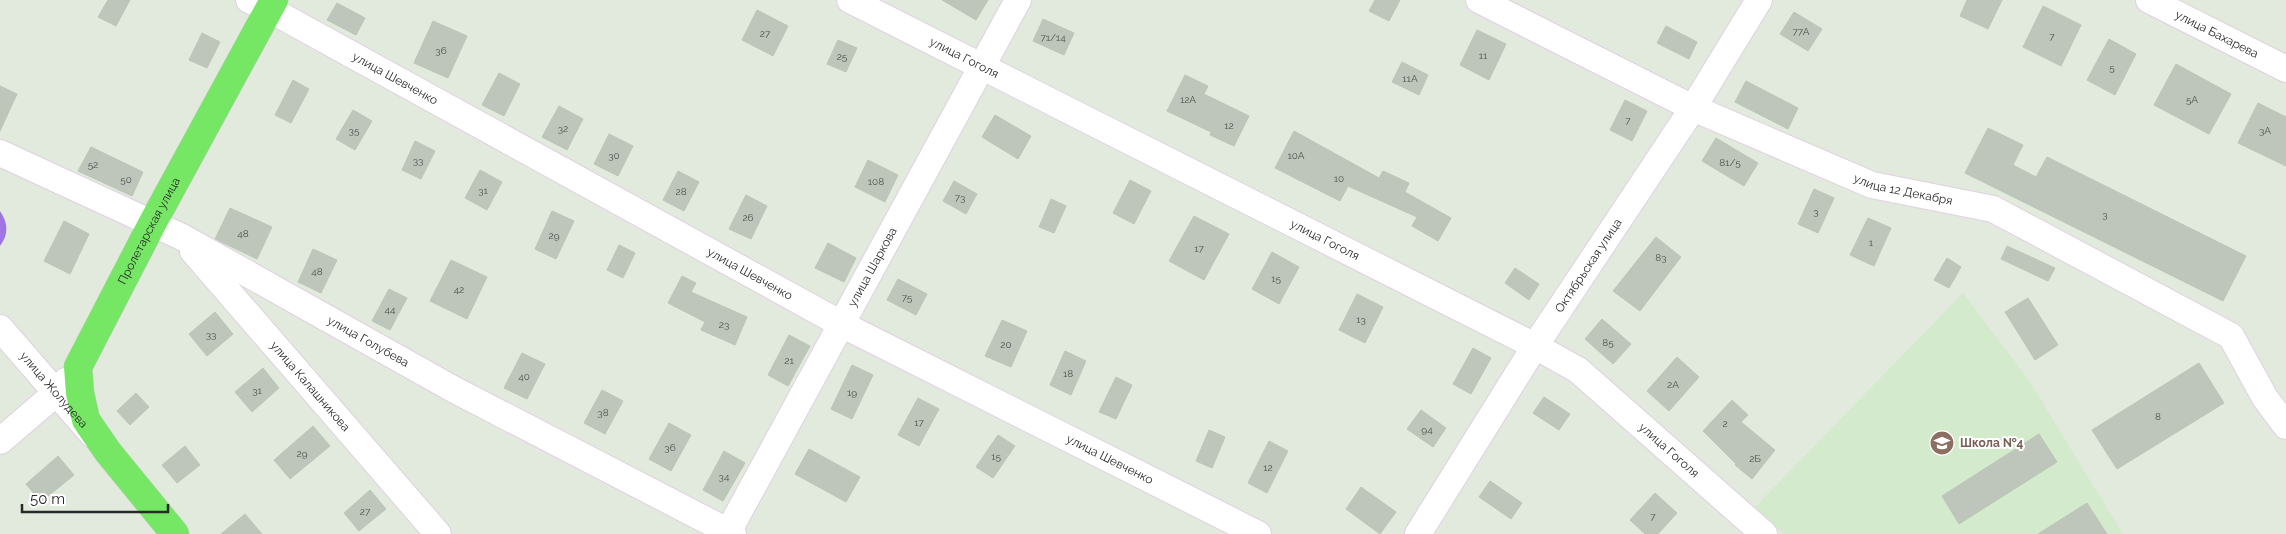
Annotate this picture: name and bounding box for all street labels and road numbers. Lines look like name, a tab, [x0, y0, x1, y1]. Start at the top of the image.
street label: улица Бахарева	[2173, 7, 2261, 61]
street label: улица Гоголя	[927, 34, 1001, 81]
street label: улица Шевченко	[350, 49, 440, 108]
street label: улица 12 Декабря	[1852, 171, 1954, 208]
street label: Пролетарская улица	[115, 175, 183, 287]
street label: Октябрьская улица	[1552, 216, 1625, 315]
street label: улица Гоголя	[1288, 217, 1362, 263]
street label: улица Шаркова	[845, 225, 900, 309]
street label: улица Шевченко	[705, 245, 795, 303]
street label: улица Голубева	[325, 313, 411, 370]
street label: улица Калашникова	[267, 339, 353, 434]
street label: улица Жолудева	[17, 349, 91, 431]
street label: улица Гоголя	[1636, 420, 1702, 480]
street label: улица Шевченко	[1064, 432, 1156, 487]

